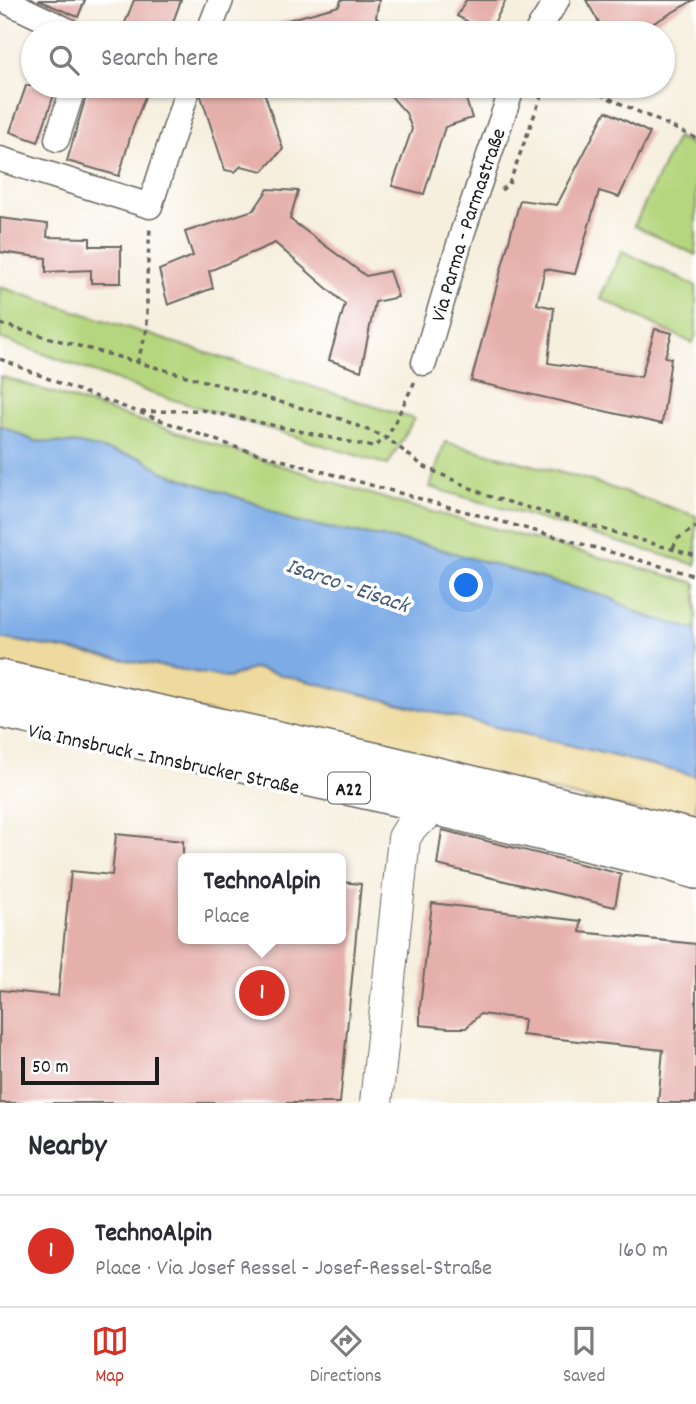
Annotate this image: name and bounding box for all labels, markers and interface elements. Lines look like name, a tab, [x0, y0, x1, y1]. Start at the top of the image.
search box	[21, 21, 675, 98]
icon: search	[45, 41, 83, 79]
text: Search here	[101, 41, 219, 78]
street label: Via Parma - Parmastraße	[425, 125, 515, 326]
water label: Isarco - Eisack	[281, 551, 415, 625]
your location	[449, 568, 483, 602]
street label: Via Innsbruck - Innsbrucker Straße	[25, 718, 302, 804]
road number: A22	[328, 772, 370, 804]
popup	[178, 853, 346, 944]
text: TechnoAlpin	[204, 864, 320, 901]
text: Place	[204, 901, 250, 934]
pin: 1	[239, 967, 285, 1019]
scale bar	[21, 1054, 159, 1086]
text: 50 m	[32, 1055, 69, 1082]
text: Nearby	[28, 1127, 106, 1170]
text: TechnoAlpin	[95, 1216, 212, 1253]
text: 1	[48, 1235, 54, 1268]
text: 160 m	[618, 1235, 668, 1268]
text: Place · Via Josef Ressel - Josef-Ressel-Straße	[95, 1253, 492, 1286]
tab: Map	[91, 1322, 129, 1391]
tab: Directions	[310, 1322, 382, 1391]
tab: Saved	[563, 1322, 605, 1391]

